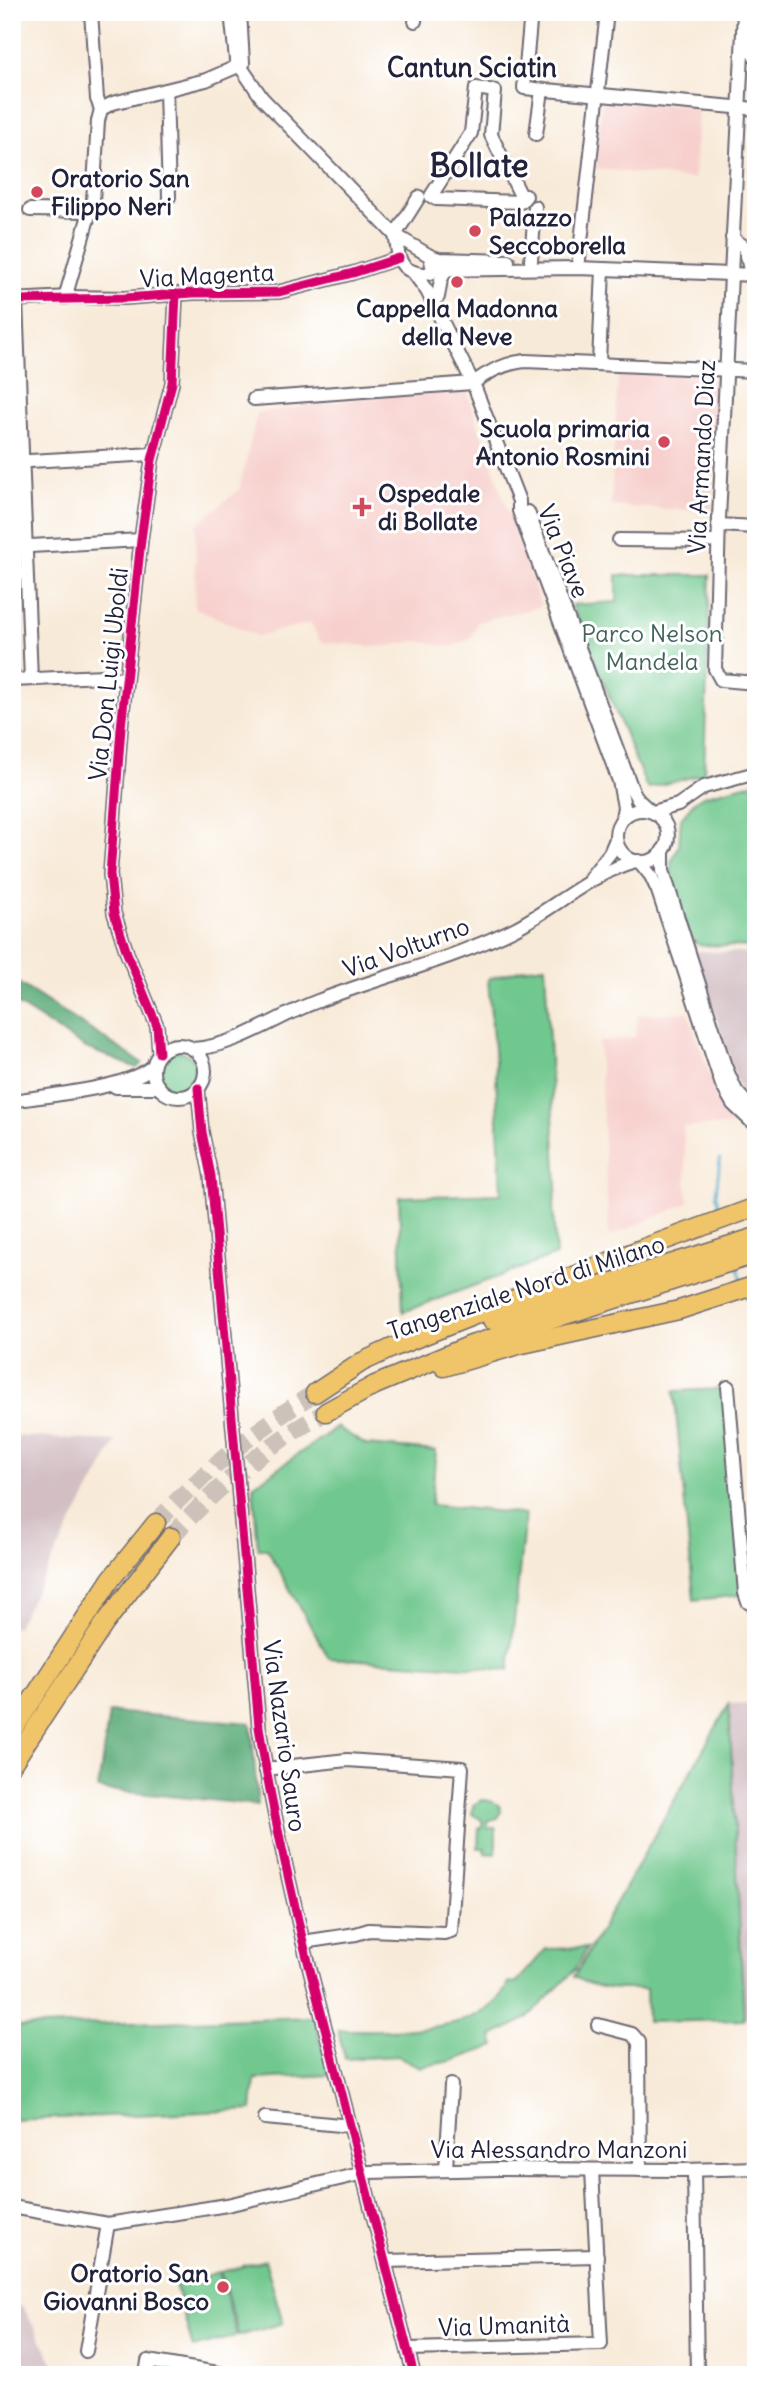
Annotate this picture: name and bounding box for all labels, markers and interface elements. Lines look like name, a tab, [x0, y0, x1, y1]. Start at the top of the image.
district label: Cantun Sciatin	[387, 51, 557, 84]
district label: Bollate	[429, 145, 529, 186]
place label: Oratorio San Filippo Neri	[51, 163, 190, 221]
marker: Oratorio San Filippo Neri	[29, 184, 45, 200]
place label: Palazzo Seccoborella	[489, 202, 626, 260]
marker: Palazzo Seccoborella	[467, 223, 483, 239]
street label: Via Magenta	[139, 257, 275, 293]
marker: Cappella Madonna della Neve	[449, 274, 465, 290]
place label: Cappella Madonna della Neve	[356, 293, 558, 351]
street label: Via Armando Diaz	[681, 359, 721, 555]
place label: Scuola primaria Antonio Rosmini	[476, 413, 650, 471]
marker: Scuola primaria Antonio Rosmini	[656, 434, 672, 450]
place label: Ospedale di Bollate	[378, 478, 480, 536]
marker: Ospedale di Bollate	[352, 497, 372, 517]
street label: Via Piave	[532, 500, 596, 602]
street label: Via Don Luigi Uboldi	[82, 566, 134, 782]
park label: Parco Nelson Mandela	[581, 618, 723, 676]
street label: Via Volturno	[339, 910, 473, 984]
street label: Tangenziale Nord di Milano	[384, 1228, 668, 1346]
street label: Via Nazario Sauro	[257, 1638, 313, 1834]
street label: Via Alessandro Manzoni	[431, 2134, 687, 2164]
place label: Oratorio San Giovanni Bosco	[43, 2258, 209, 2316]
marker: Oratorio San Giovanni Bosco	[215, 2279, 231, 2295]
street label: Via Umanità	[438, 2308, 570, 2342]

